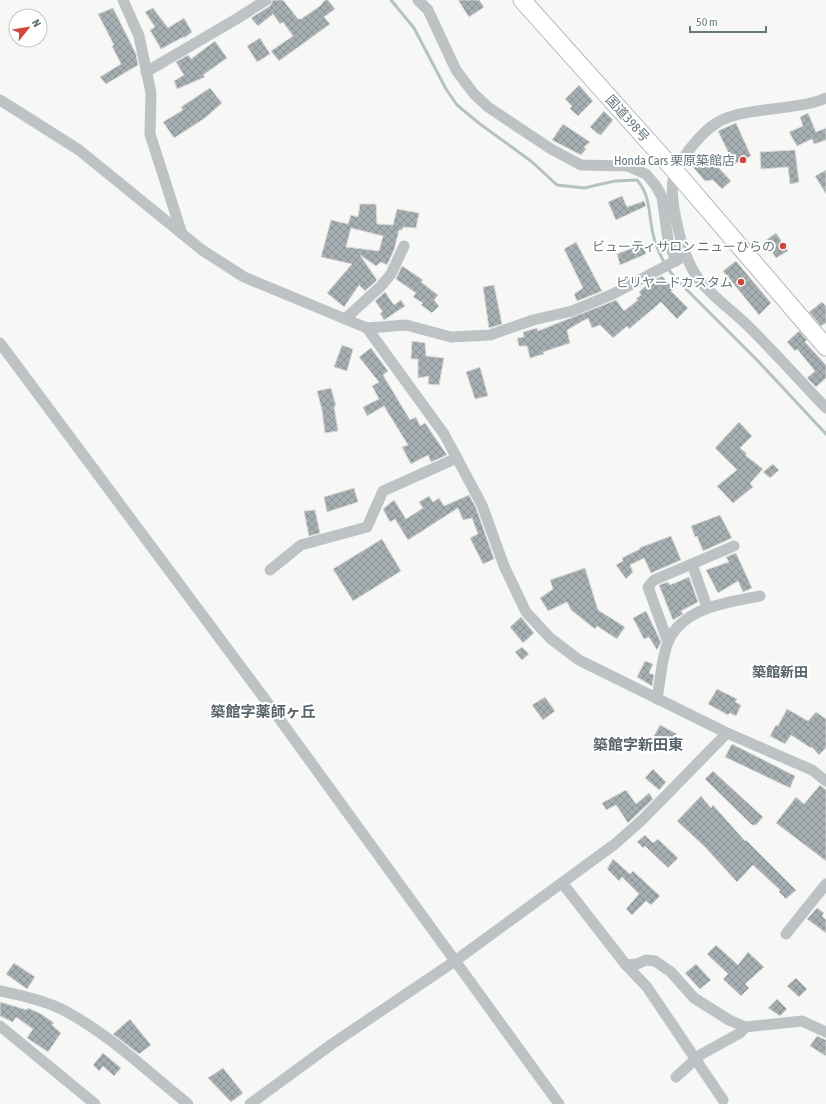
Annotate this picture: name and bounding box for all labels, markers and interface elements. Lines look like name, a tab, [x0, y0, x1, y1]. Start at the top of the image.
north arrow	[8, 8, 48, 48]
scale bar	[690, 8, 766, 34]
text: 50 m	[696, 15, 718, 29]
text: N	[30, 17, 43, 29]
street label: 国道398号	[603, 92, 652, 145]
place label: Honda Cars 栗原築館店	[614, 153, 735, 168]
marker: Honda Cars 栗原築館店	[738, 155, 748, 165]
place label: ビューティサロン ニューひらの	[592, 239, 775, 254]
marker: ビューティサロン ニューひらの	[778, 241, 788, 251]
place label: ビリヤードカスタム	[616, 275, 733, 290]
marker: ビリヤードカスタム	[736, 277, 746, 287]
district label: 築館新田	[752, 664, 808, 680]
district label: 築館字薬師ヶ丘	[210, 703, 316, 720]
district label: 築館字新田東	[593, 736, 683, 753]

